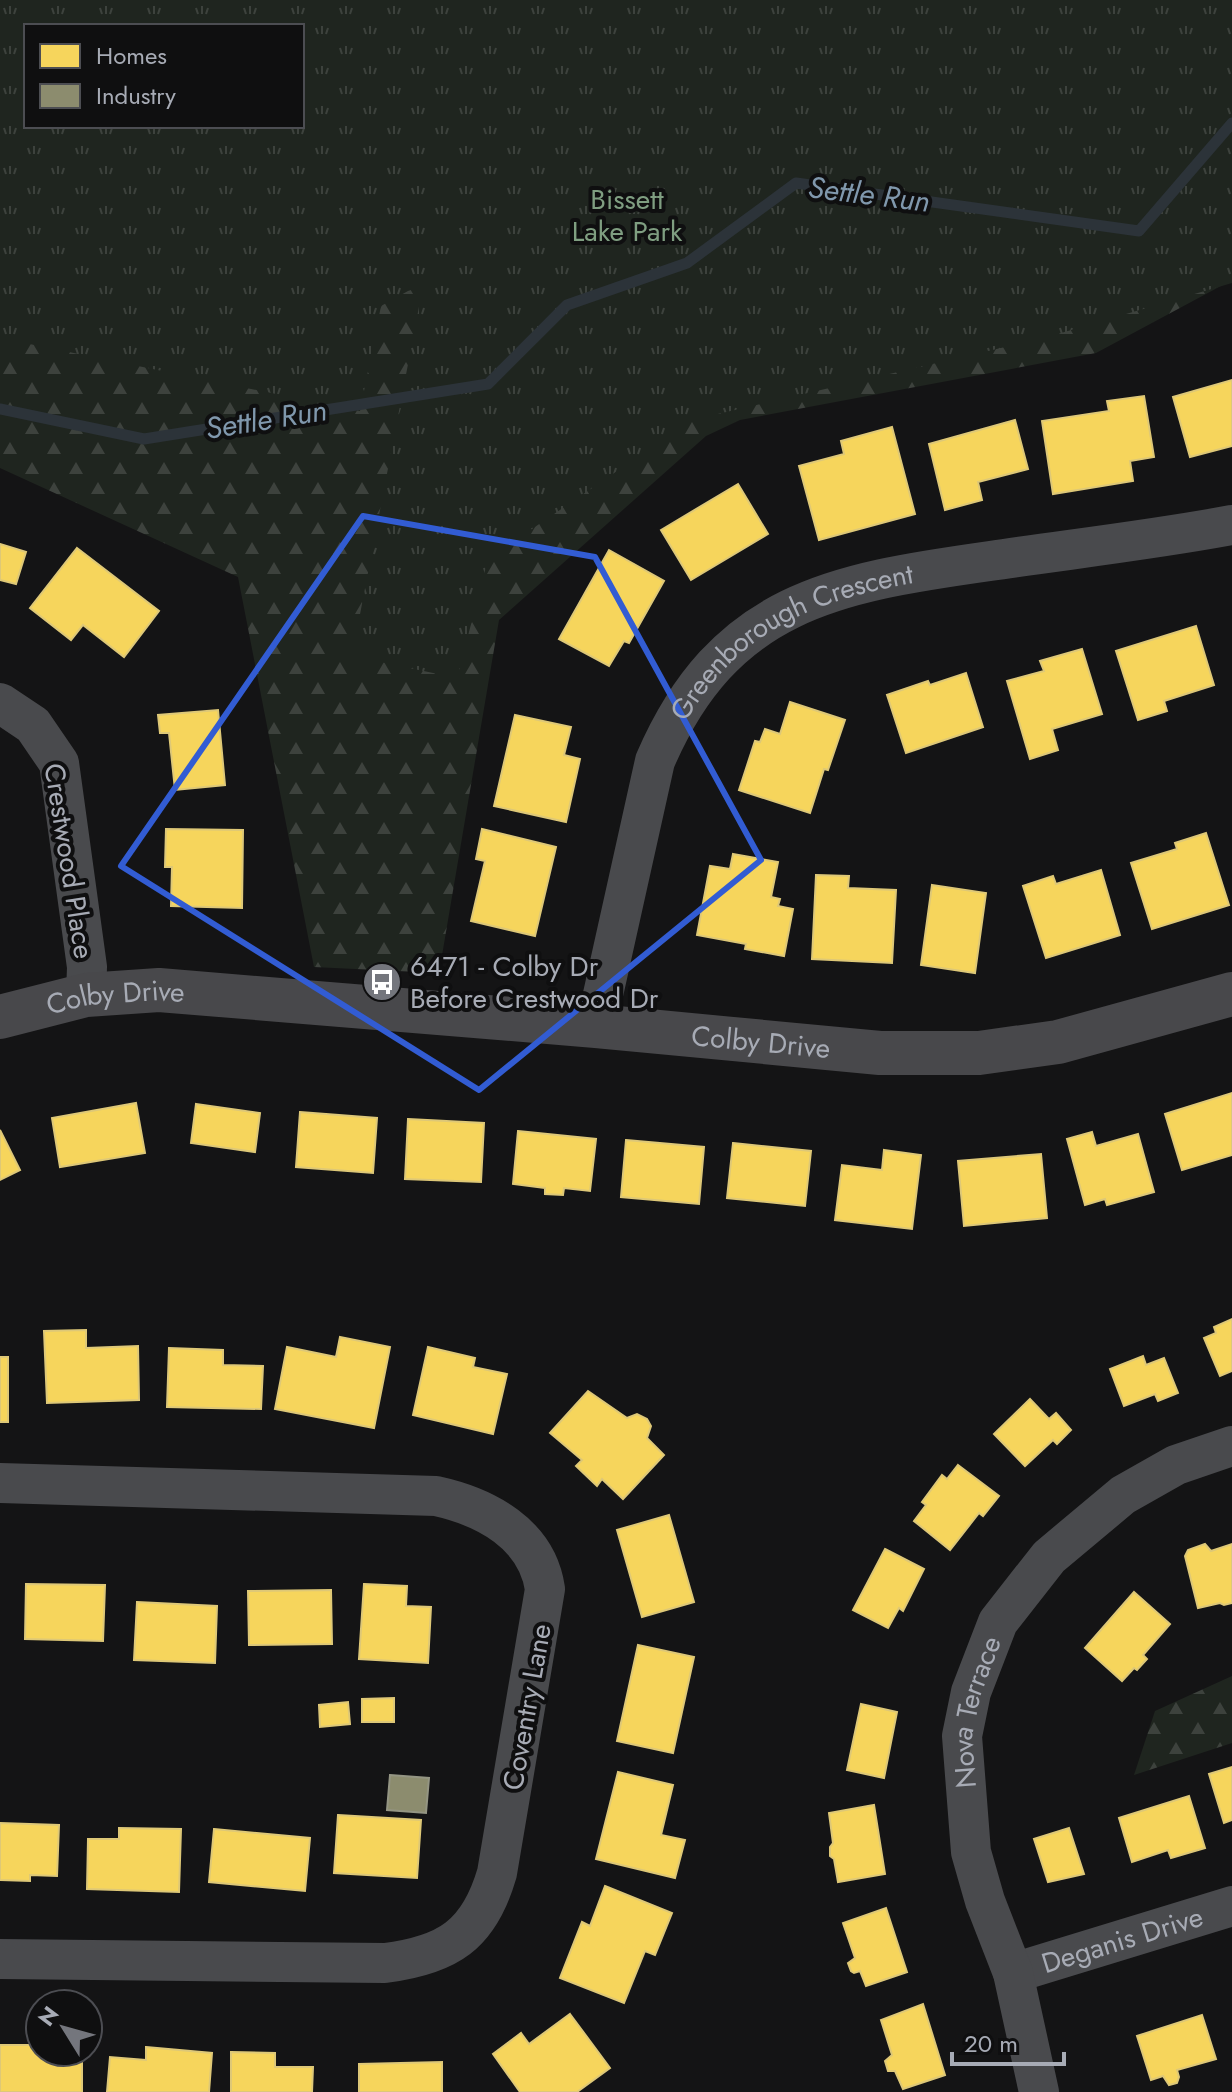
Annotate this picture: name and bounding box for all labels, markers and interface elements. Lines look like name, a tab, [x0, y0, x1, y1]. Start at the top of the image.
legend	[24, 24, 304, 128]
text: Homes	[96, 38, 167, 73]
text: Industry	[96, 78, 176, 113]
water label: Settle Run	[806, 165, 932, 223]
park label: Bissett Lake Park	[572, 179, 683, 252]
water label: Settle Run	[202, 388, 330, 450]
street label: Greenborough Crescent	[659, 553, 917, 728]
street label: Crestwood Place	[33, 760, 105, 962]
place label: 6471 - Colby Dr Before Crestwood Dr	[410, 946, 659, 1019]
bus stop icon: 6471 - Colby Dr Before Crestwood Dr	[361, 961, 403, 1003]
street label: Colby Drive	[42, 970, 186, 1025]
street label: Colby Drive	[689, 1015, 832, 1069]
street label: Coventry Lane	[492, 1621, 562, 1793]
street label: Nova Terrace	[941, 1630, 1011, 1790]
street label: Deganis Drive	[1036, 1896, 1208, 1984]
north arrow	[24, 1988, 104, 2068]
text: N	[30, 1999, 66, 2033]
scale bar	[952, 2016, 1064, 2066]
text: 20 m	[964, 2026, 1018, 2061]

